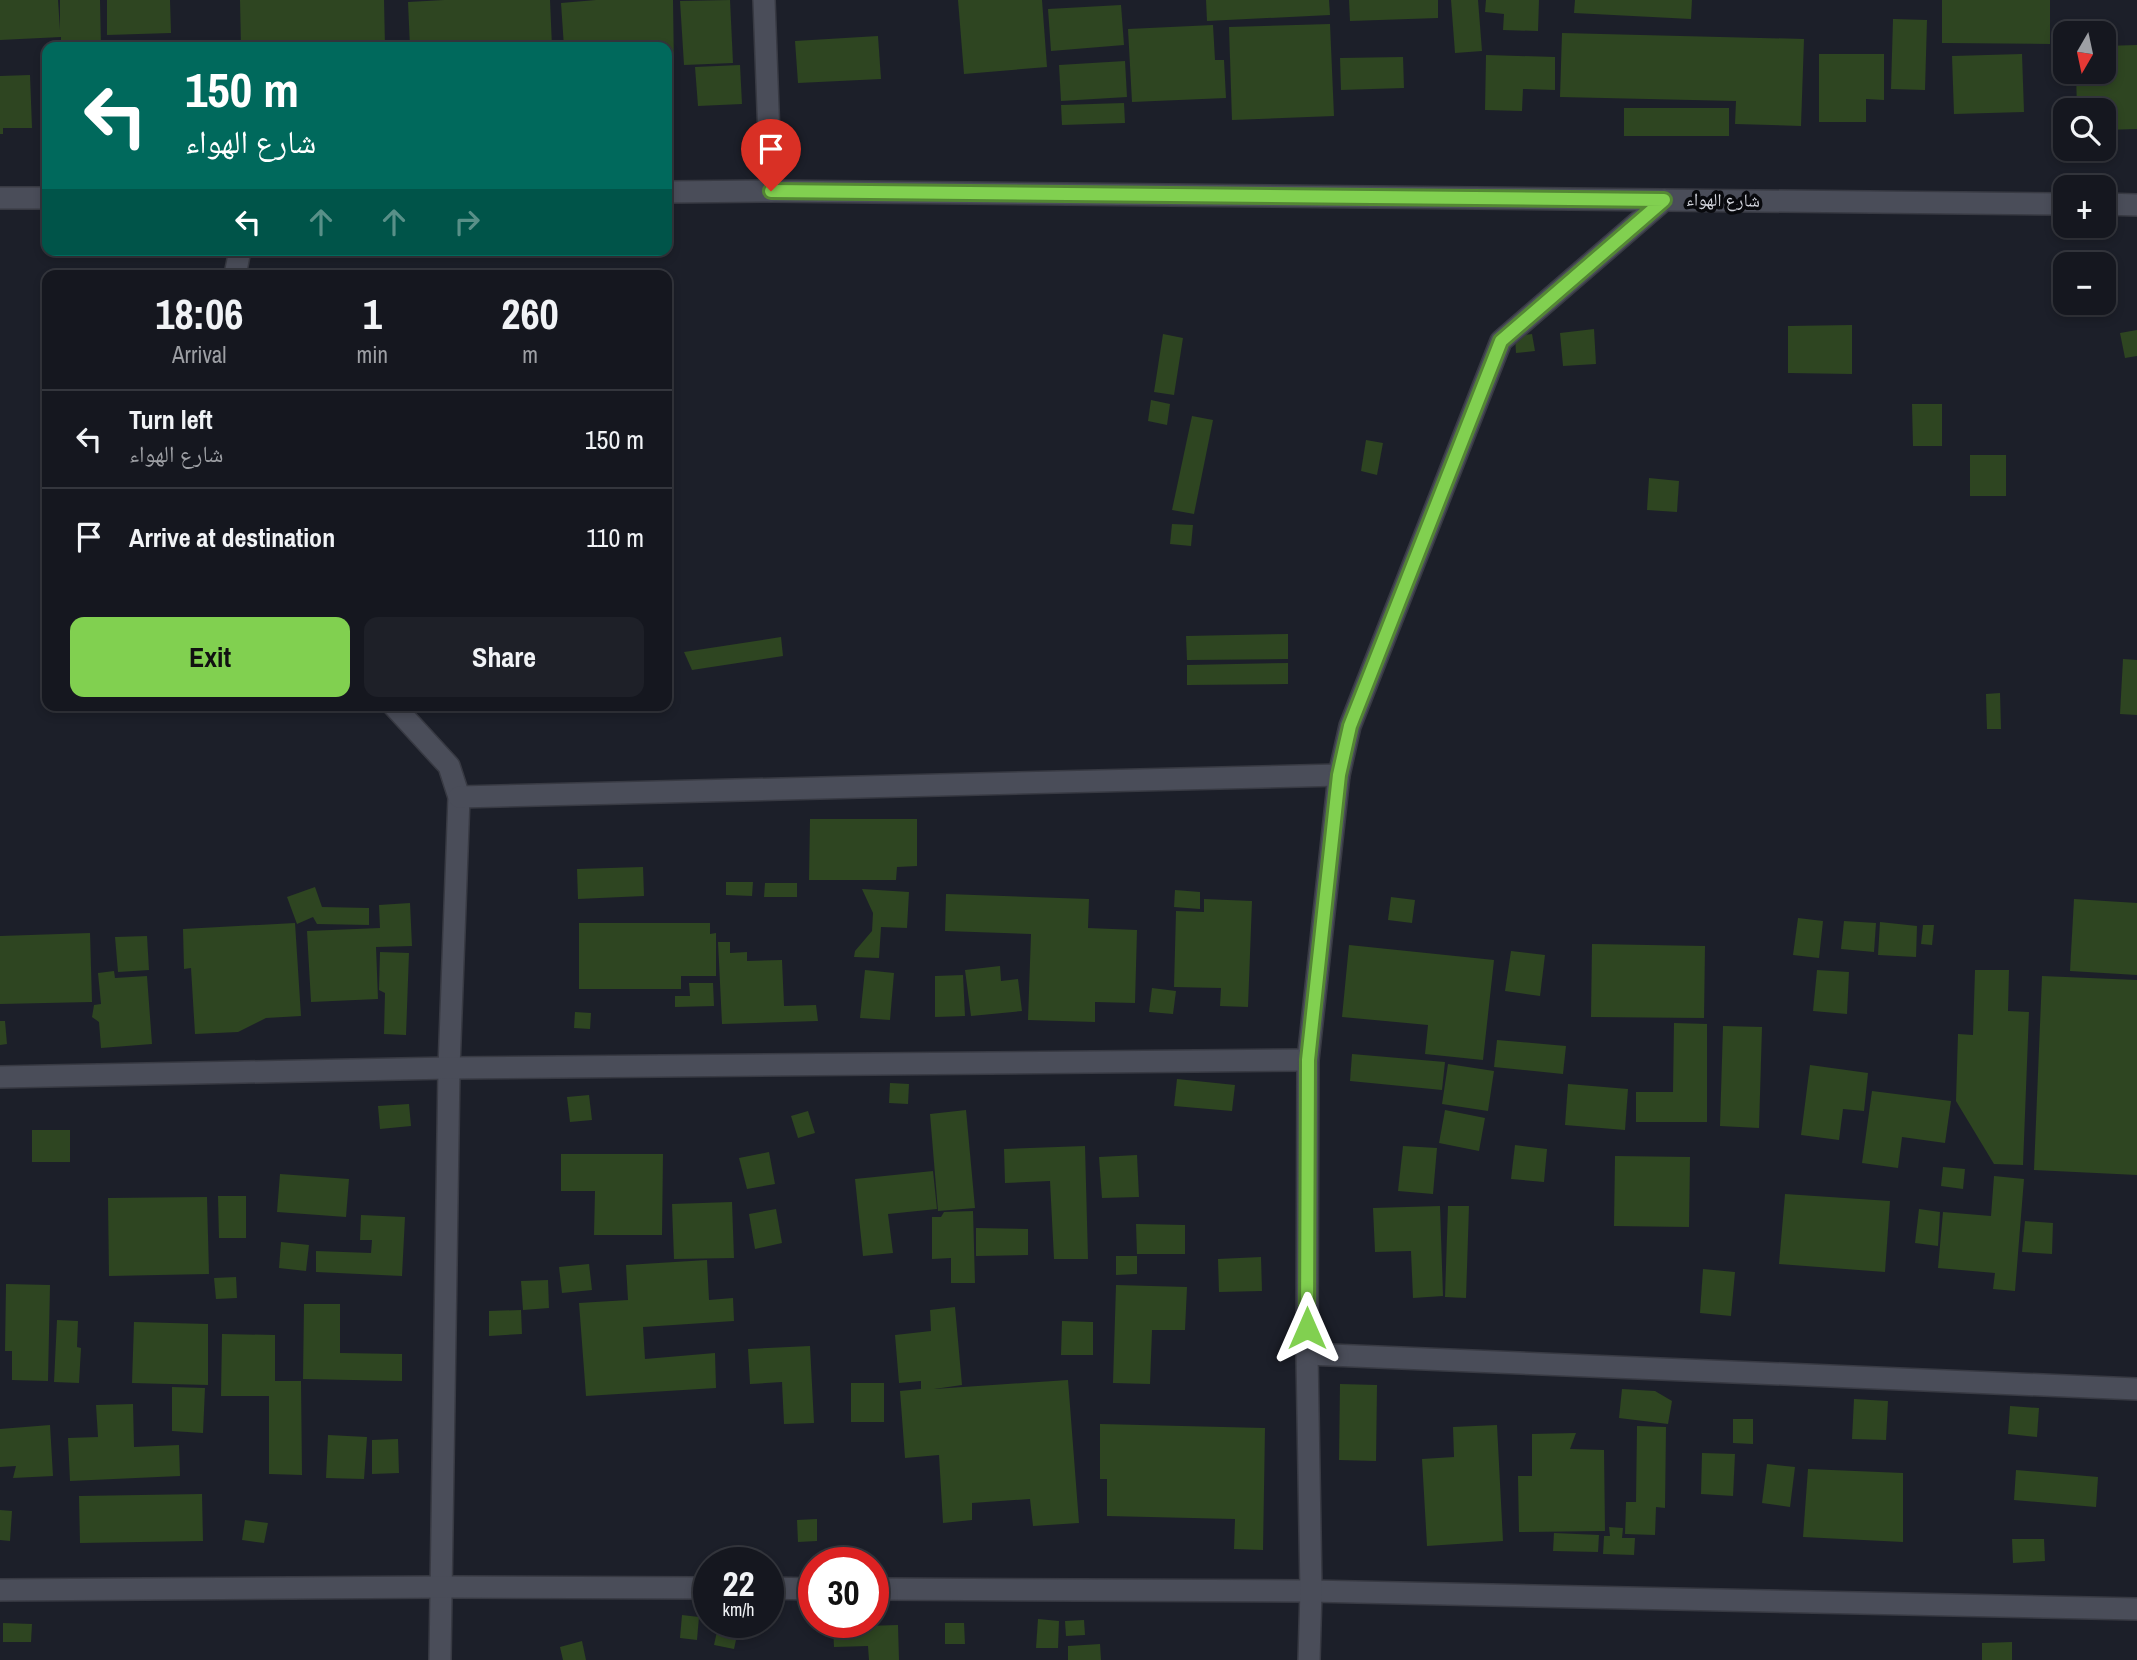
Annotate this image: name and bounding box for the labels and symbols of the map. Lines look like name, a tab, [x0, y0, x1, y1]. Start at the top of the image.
north arrow	[2053, 21, 2116, 84]
pin	[741, 119, 801, 191]
street label: شارع الهواء	[1686, 186, 1760, 213]
position arrow	[1270, 1291, 1344, 1365]
speed limit sign: 30	[798, 1547, 889, 1638]

